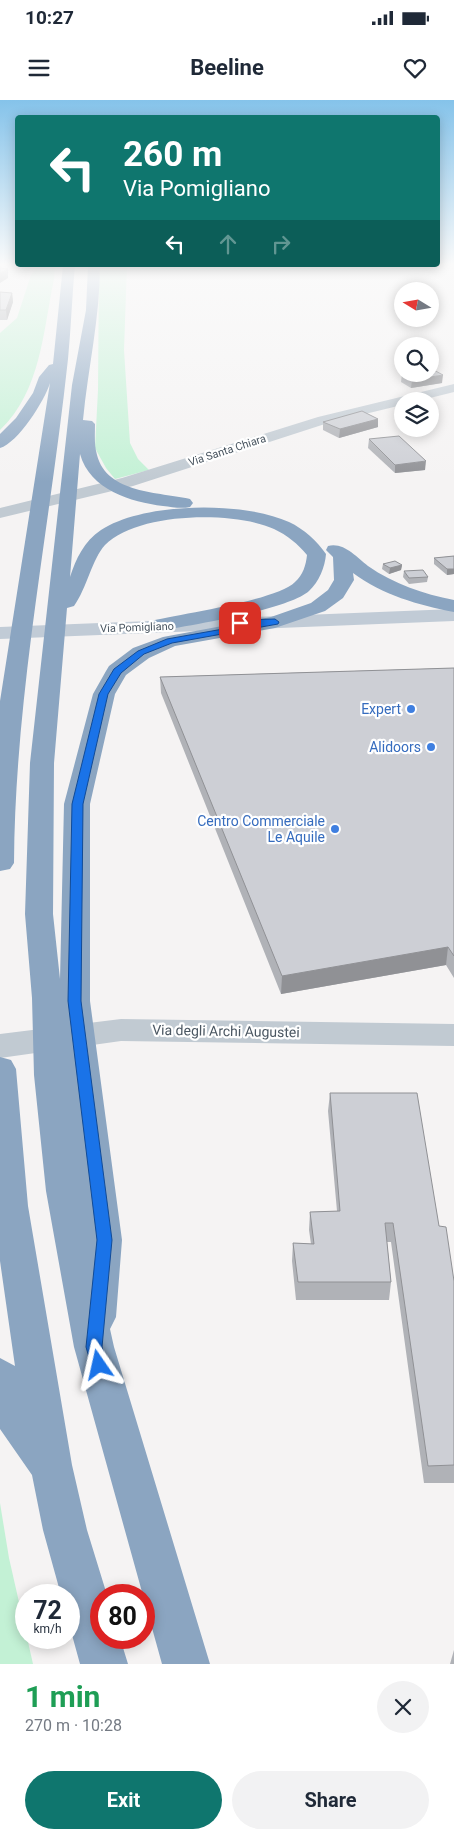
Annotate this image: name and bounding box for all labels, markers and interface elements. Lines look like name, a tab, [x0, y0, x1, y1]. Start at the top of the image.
text: 10:27	[25, 6, 74, 29]
icon: menu	[25, 54, 53, 82]
icon: heart	[401, 54, 429, 82]
text: Beeline	[190, 55, 264, 80]
text: 260 m	[123, 134, 222, 175]
icon: left	[40, 135, 105, 200]
text: Via Pomigliano	[123, 176, 270, 201]
icon: left	[161, 230, 189, 258]
icon: ahead	[214, 230, 242, 258]
icon: right	[267, 230, 295, 258]
north arrow	[394, 282, 439, 328]
map controls	[394, 282, 439, 437]
button: search	[394, 337, 439, 382]
button: layers	[394, 392, 439, 437]
street label: Via Santa Chiara	[187, 432, 268, 469]
pin	[219, 602, 261, 644]
icon: arrive	[226, 609, 254, 637]
street label: Via Pomigliano	[100, 620, 174, 635]
place label: Expert	[361, 701, 401, 717]
marker: Expert	[405, 703, 417, 715]
place label: Alidoors	[369, 739, 421, 755]
marker: Alidoors	[425, 741, 437, 753]
place label: Centro Commerciale Le Aquile	[197, 813, 325, 845]
marker: Centro Commerciale Le Aquile	[329, 823, 341, 835]
street label: Via degli Archi Augustei	[152, 1022, 300, 1040]
position arrow	[72, 1338, 124, 1390]
speed limit sign: 80	[90, 1584, 155, 1649]
text: 72	[33, 1596, 62, 1625]
text: km/h	[33, 1622, 62, 1636]
text: 1 min	[25, 1679, 100, 1714]
button: close	[377, 1681, 429, 1733]
text: 270 m · 10:28	[25, 1716, 122, 1735]
button: Exit	[25, 1771, 222, 1829]
button: Share	[232, 1771, 429, 1829]

